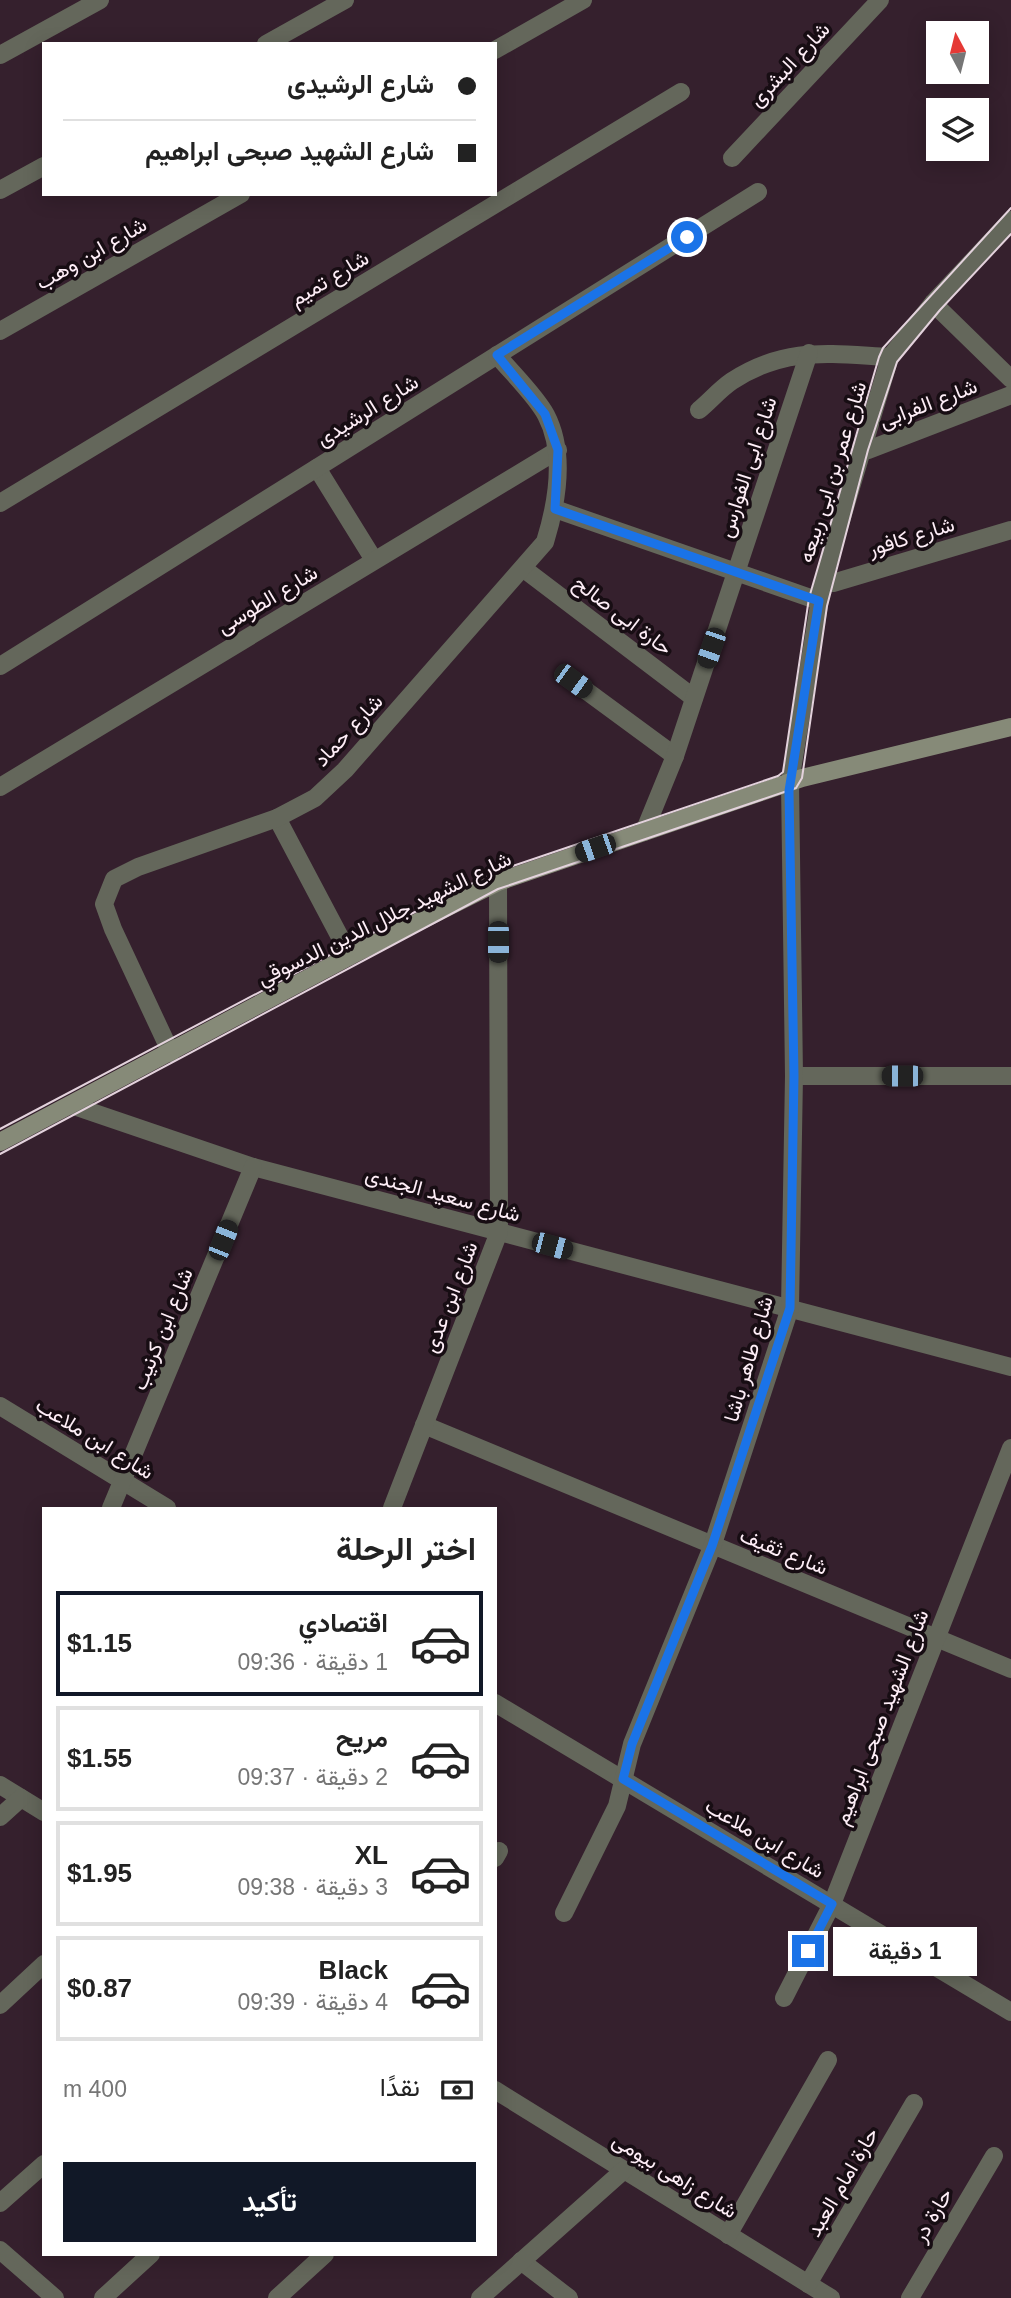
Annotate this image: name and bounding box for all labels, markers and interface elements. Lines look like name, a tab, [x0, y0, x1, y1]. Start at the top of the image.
street label: شارع البشرى	[744, 17, 836, 113]
north arrow	[926, 21, 989, 84]
map controls	[926, 21, 989, 161]
text: شارع الرشيدى	[287, 69, 434, 99]
button: layers	[926, 98, 989, 161]
text: شارع الشهيد صبحى ابراهيم	[145, 136, 434, 166]
street label: شارع ابن وهب	[32, 212, 152, 296]
route start	[671, 221, 703, 253]
street label: شارع تميم	[286, 246, 374, 313]
street label: شارع الرشيدى	[312, 370, 424, 453]
street label: شارع الفرابى	[876, 374, 981, 435]
street label: شارع عمر بن ابى ربيعه	[794, 379, 873, 566]
street label: شارع ابى الفوارس	[713, 394, 783, 541]
street label: شارع كافور	[864, 512, 958, 563]
street label: شارع الطوسى	[213, 560, 323, 640]
street label: حارة ابى صالح	[568, 571, 677, 662]
car	[695, 625, 728, 671]
car	[550, 660, 597, 702]
street label: شارع حماد	[309, 689, 389, 773]
car	[572, 831, 619, 865]
street label: شارع الشهيد جلال الدين الدسوقي	[253, 846, 517, 995]
car	[488, 921, 509, 963]
car	[882, 1066, 924, 1087]
street label: شارع سعيد الجندى	[362, 1162, 523, 1229]
car	[206, 1217, 241, 1263]
car	[529, 1230, 576, 1262]
street label: شارع ابن عدى	[418, 1238, 485, 1357]
street label: شارع ابن كرنيب	[127, 1265, 200, 1394]
street label: شارع طاهر باشا	[719, 1294, 780, 1425]
street label: شارع ابن ملاعب	[30, 1393, 158, 1486]
street label: شارع ثقيف	[736, 1523, 831, 1582]
text: اختر الرحلة	[336, 1531, 476, 1567]
street label: شارع الشهيد صبحى ابراهيم	[829, 1606, 935, 1829]
text: اقتصادي	[299, 1608, 388, 1638]
icon: car	[409, 1612, 472, 1675]
text: $1.15	[67, 1628, 132, 1658]
text: 1 دقيقة · 09:36	[238, 1649, 388, 1675]
text: مريح	[336, 1723, 388, 1753]
icon: car	[409, 1727, 472, 1790]
text: $1.55	[67, 1743, 132, 1773]
text: 2 دقيقة · 09:37	[238, 1764, 388, 1790]
street label: شارع ابن ملاعب	[700, 1794, 829, 1885]
text: XL	[355, 1840, 388, 1870]
icon: car	[409, 1842, 472, 1905]
text: $1.95	[67, 1858, 132, 1888]
text: 3 دقيقة · 09:38	[238, 1874, 388, 1900]
callout: 1 دقيقة	[832, 1926, 976, 1976]
route end	[792, 1935, 824, 1967]
text: 1 دقيقة	[868, 1938, 942, 1964]
text: Black	[319, 1955, 388, 1985]
icon: car	[409, 1957, 472, 2020]
text: $0.87	[67, 1973, 132, 2003]
text: 4 دقيقة · 09:39	[238, 1989, 388, 2015]
icon: cash	[438, 2071, 476, 2109]
text: نقدًا	[380, 2072, 420, 2102]
text: 400 m	[63, 2076, 127, 2102]
street label: حارة امام العبد	[802, 2123, 885, 2242]
street label: شارع زاهى بيومى	[607, 2128, 741, 2225]
button: تأكيد	[63, 2162, 476, 2242]
street label: حارة در	[907, 2184, 958, 2248]

